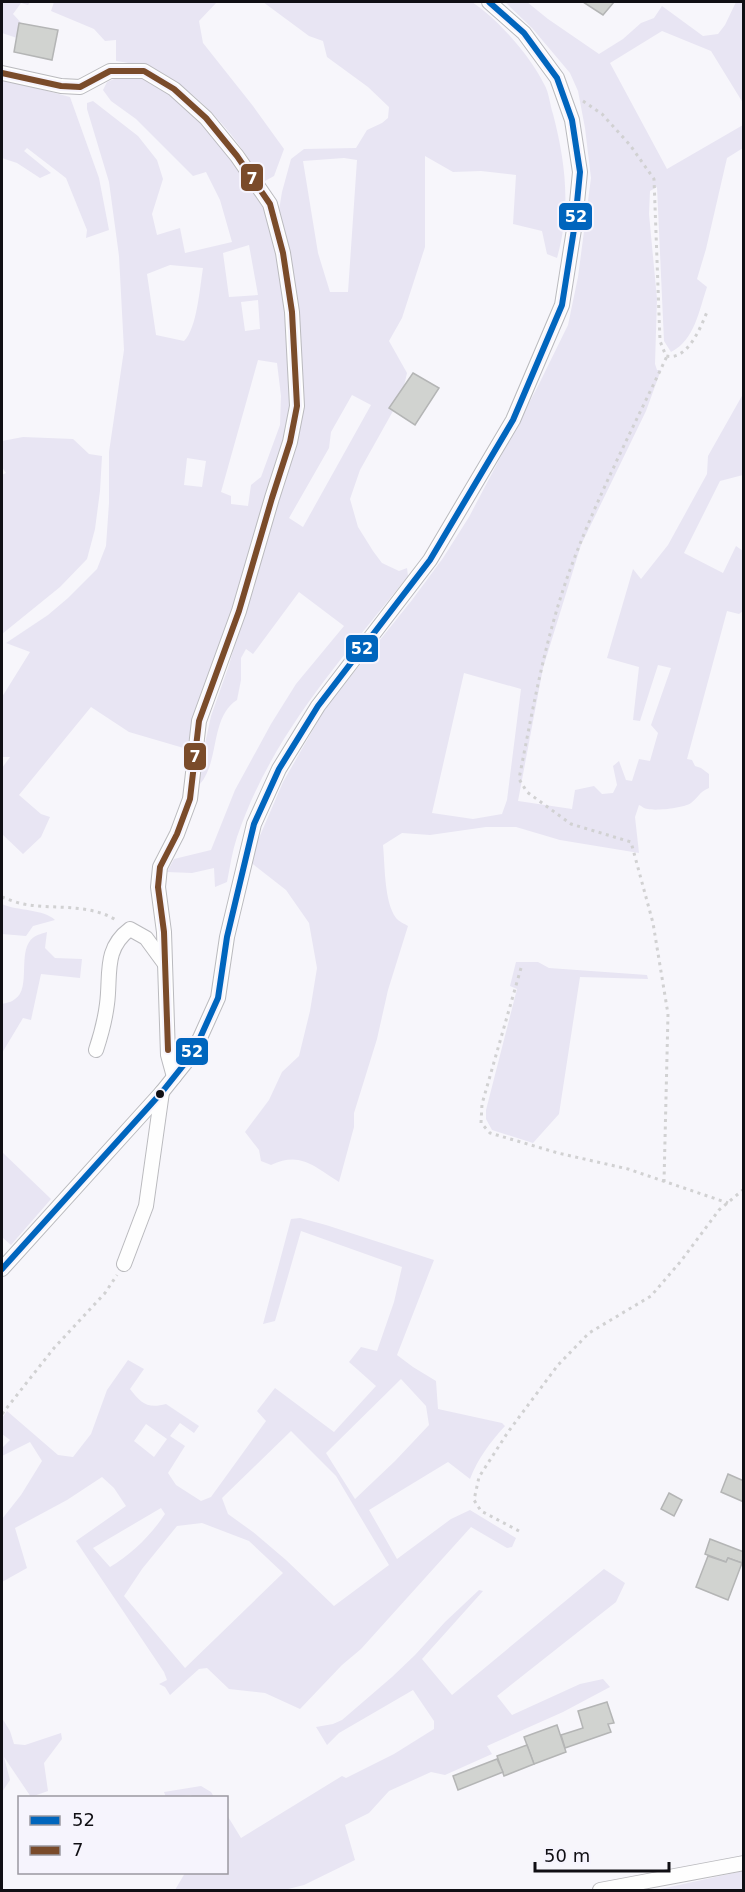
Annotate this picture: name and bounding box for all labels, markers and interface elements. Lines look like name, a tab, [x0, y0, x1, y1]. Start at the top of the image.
line badge: 7	[240, 163, 264, 192]
text: 7	[246, 169, 258, 188]
line badge: 52	[558, 202, 593, 231]
text: 52	[565, 207, 587, 226]
line badge: 52	[345, 634, 379, 663]
text: 52	[351, 639, 373, 658]
line badge: 7	[183, 742, 207, 771]
text: 7	[189, 747, 201, 766]
line badge: 52	[175, 1037, 209, 1066]
text: 52	[181, 1042, 203, 1061]
unlabelled marker	[154, 1088, 166, 1100]
legend	[18, 1796, 228, 1874]
text: 52	[72, 1809, 95, 1830]
scale bar	[535, 1835, 668, 1873]
text: 7	[72, 1839, 83, 1860]
text: 50 m	[544, 1845, 590, 1866]

